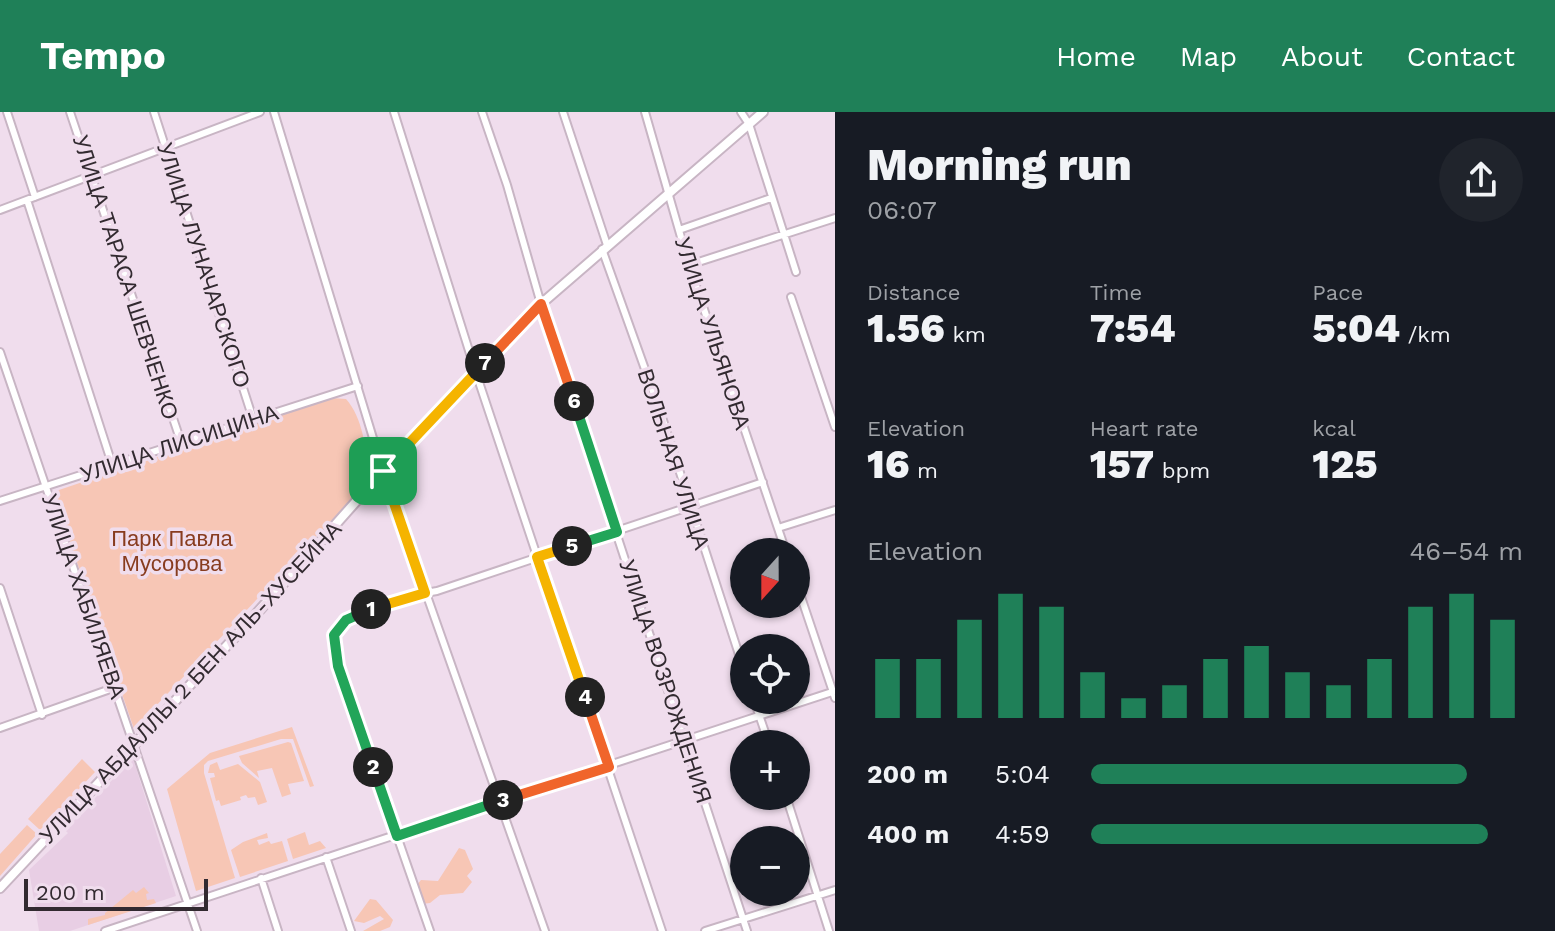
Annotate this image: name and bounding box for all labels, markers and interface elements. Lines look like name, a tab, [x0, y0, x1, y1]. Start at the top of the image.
text: Tempo	[40, 34, 166, 78]
text: Home	[1056, 40, 1136, 73]
text: Map	[1180, 40, 1237, 73]
text: About	[1281, 40, 1363, 73]
text: Contact	[1407, 40, 1515, 73]
street label: УЛИЦА ТАРАСА ШЕВЧЕНКО	[68, 132, 183, 423]
button: share	[1439, 138, 1523, 222]
street label: УЛИЦА ЛУНАЧАРСКОГО	[152, 139, 255, 391]
text: Morning run	[867, 139, 1132, 191]
text: 06:07	[867, 195, 937, 225]
street label: УЛИЦА УЛЬЯНОВА	[670, 234, 756, 433]
text: Distance	[867, 280, 961, 305]
text: Time	[1090, 280, 1142, 305]
text: Pace	[1312, 280, 1363, 305]
text: 1.56	[867, 305, 945, 352]
text: 7:54	[1090, 305, 1176, 352]
text: 5:04	[1312, 305, 1400, 352]
text: km	[945, 322, 986, 347]
text: /km	[1400, 322, 1451, 347]
pin: 7	[465, 343, 505, 383]
text: 7	[478, 350, 492, 375]
street label: ВОЛЬНАЯ УЛИЦА	[633, 366, 715, 553]
pin: 6	[554, 381, 594, 421]
text: 6	[567, 388, 581, 413]
street label: УЛИЦА ЛИСИЦИНА	[77, 400, 282, 487]
text: Elevation	[867, 416, 965, 441]
text: Heart rate	[1090, 416, 1198, 441]
text: kcal	[1312, 416, 1356, 441]
pin	[349, 437, 417, 505]
text: 16	[867, 441, 910, 488]
text: 157	[1090, 441, 1154, 488]
text: 125	[1312, 441, 1378, 488]
icon: arrive	[361, 449, 405, 493]
text: m	[910, 458, 938, 483]
text: bpm	[1154, 458, 1210, 483]
street label: УЛИЦА ХАБИЛЯЕВА	[37, 490, 130, 702]
street label: УЛИЦА АБДАЛЛЫ 2 БЕН АЛЬ-ХУСЕЙНА	[34, 516, 347, 848]
park label: Парк Павла Мусорова	[111, 526, 234, 576]
pin: 5	[552, 526, 592, 566]
text: 5	[566, 533, 578, 558]
text: Elevation	[867, 536, 983, 566]
text: 46–54 m	[1409, 536, 1523, 566]
north arrow	[730, 538, 810, 618]
map controls	[730, 538, 810, 906]
street label: УЛИЦА ВОЗРОЖДЕНИЯ	[614, 556, 717, 806]
pin: 1	[351, 589, 391, 629]
text: 1	[366, 596, 376, 621]
button: locate	[730, 634, 810, 714]
pin: 4	[565, 677, 605, 717]
text: 4	[578, 684, 592, 709]
button: +	[730, 730, 810, 810]
pin: 2	[353, 747, 393, 787]
text: 2	[366, 754, 380, 779]
text: 200 m	[867, 759, 948, 789]
text: 5:04	[995, 759, 1050, 789]
pin: 3	[483, 780, 523, 820]
text: 3	[496, 787, 510, 812]
text: 400 m	[867, 819, 949, 849]
text: 4:59	[995, 819, 1050, 849]
button: −	[730, 826, 810, 906]
scale bar	[24, 875, 208, 911]
text: 200 m	[36, 880, 105, 905]

